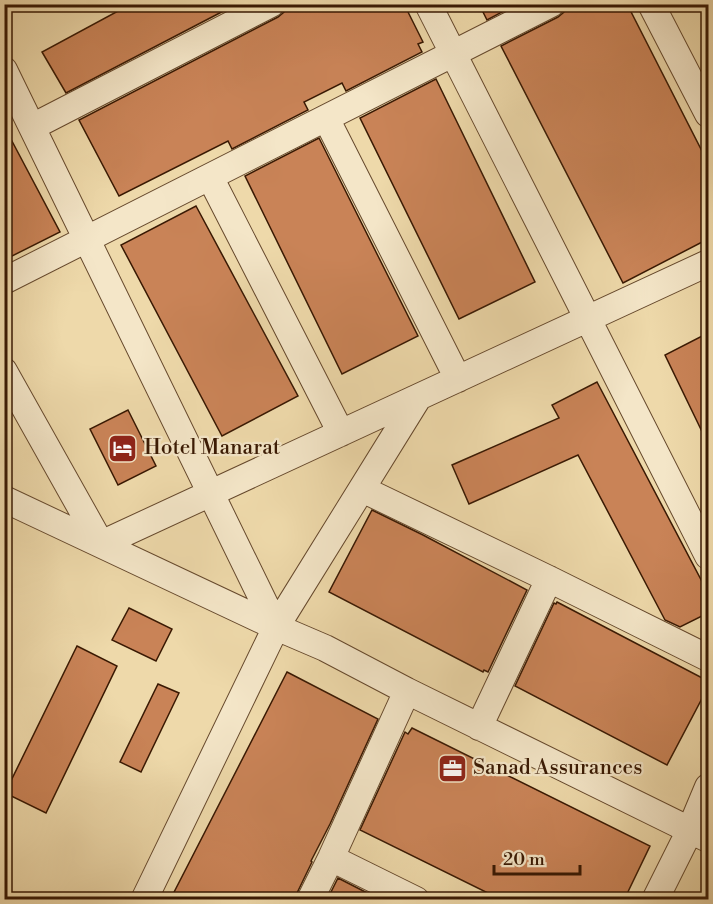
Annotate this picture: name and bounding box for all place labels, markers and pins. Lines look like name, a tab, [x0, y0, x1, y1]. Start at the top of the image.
hotel icon: Hotel Manarat	[107, 432, 139, 464]
place label: Hotel Manarat	[144, 435, 281, 461]
office icon: Sanad Assurances	[436, 752, 468, 784]
place label: Sanad Assurances	[473, 755, 642, 781]

